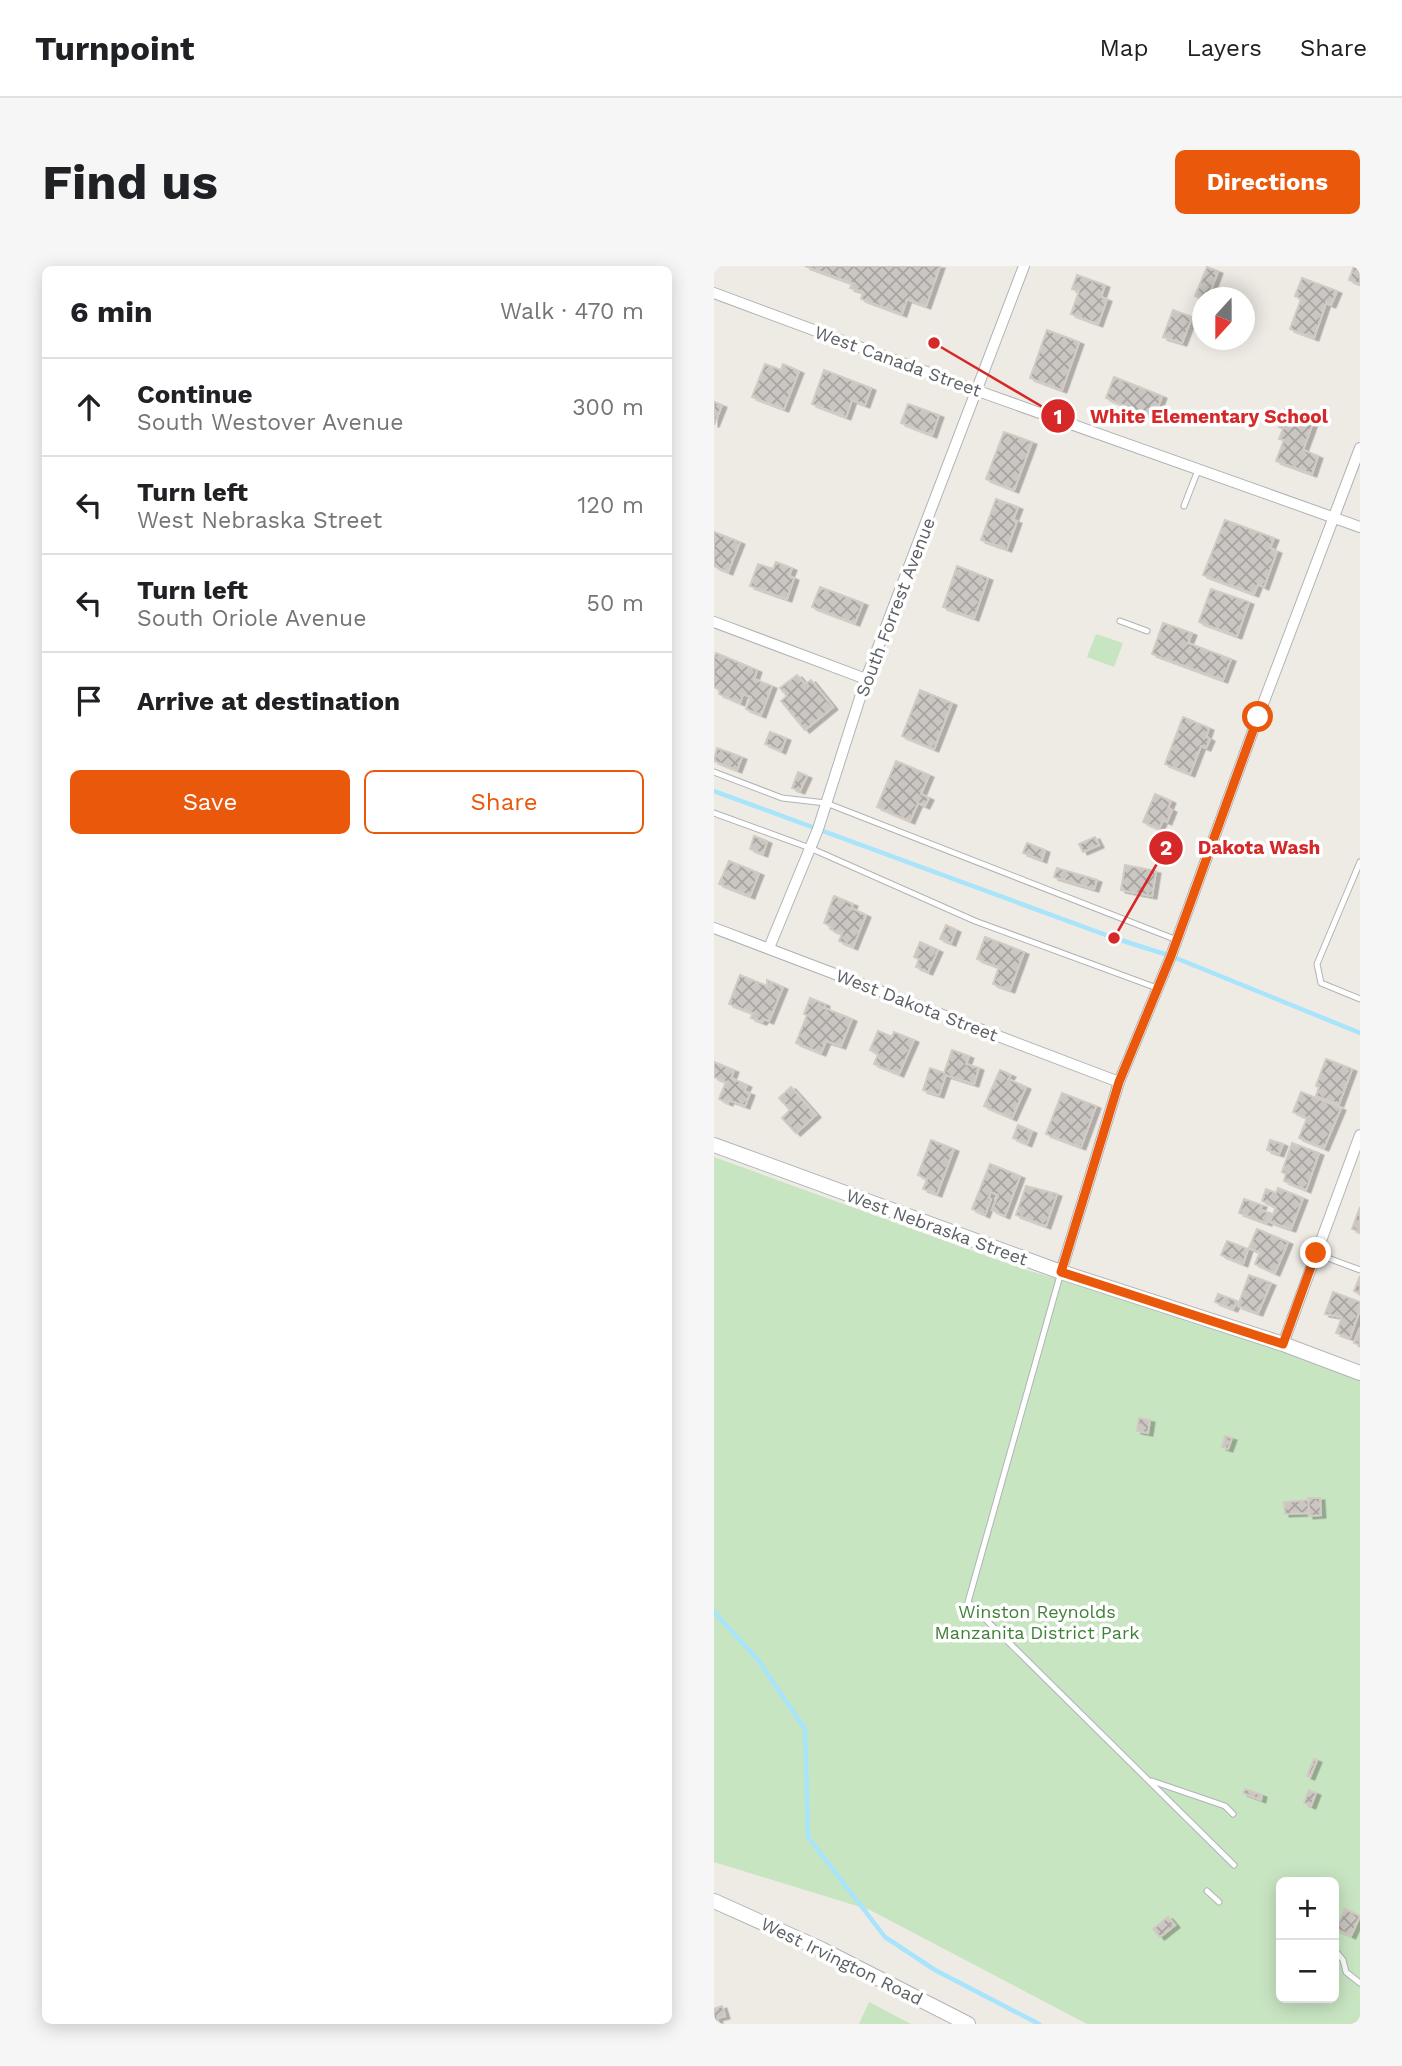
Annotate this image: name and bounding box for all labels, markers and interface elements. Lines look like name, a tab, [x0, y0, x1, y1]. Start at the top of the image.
text: Turnpoint	[35, 29, 194, 68]
text: Map	[1100, 34, 1148, 62]
text: Layers	[1186, 34, 1262, 62]
text: Share	[1300, 34, 1367, 62]
button: Directions	[1175, 150, 1360, 214]
text: Find us	[42, 153, 218, 211]
north arrow	[1192, 287, 1255, 350]
text: 6 min	[70, 294, 153, 329]
text: Walk · 470 m	[500, 298, 644, 325]
street label: West Canada Street	[812, 321, 984, 401]
text: Continue	[137, 379, 253, 409]
icon: ahead	[70, 388, 108, 426]
text: 300 m	[572, 394, 644, 421]
callout: White Elementary School	[1041, 396, 1342, 436]
text: 1	[1053, 404, 1063, 429]
text: White Elementary School	[1090, 405, 1329, 428]
text: South Westover Avenue	[137, 409, 403, 436]
text: Turn left	[137, 477, 248, 507]
icon: left	[70, 486, 108, 524]
text: 120 m	[578, 492, 644, 519]
text: West Nebraska Street	[137, 507, 382, 534]
street label: South Forrest Avenue	[851, 515, 939, 699]
text: Turn left	[137, 575, 248, 605]
icon: left	[70, 584, 108, 622]
text: 50 m	[587, 590, 644, 617]
text: South Oriole Avenue	[137, 605, 366, 632]
icon: arrive	[70, 682, 108, 720]
text: Arrive at destination	[137, 686, 400, 716]
route start	[1242, 701, 1273, 732]
button: Save	[70, 770, 350, 834]
button: Share	[364, 770, 644, 834]
callout: Dakota Wash	[1149, 828, 1335, 868]
text: 2	[1160, 835, 1172, 860]
text: Dakota Wash	[1198, 836, 1320, 859]
street label: West Dakota Street	[833, 964, 1001, 1046]
street label: West Nebraska Street	[843, 1184, 1031, 1270]
route end	[1300, 1237, 1331, 1268]
park label: Winston Reynolds Manzanita District Park	[934, 1601, 1140, 1643]
map controls	[1276, 1877, 1339, 2003]
button: +	[1276, 1877, 1339, 1940]
street label: West Irvington Road	[758, 1913, 926, 2009]
button: −	[1276, 1940, 1339, 2003]

